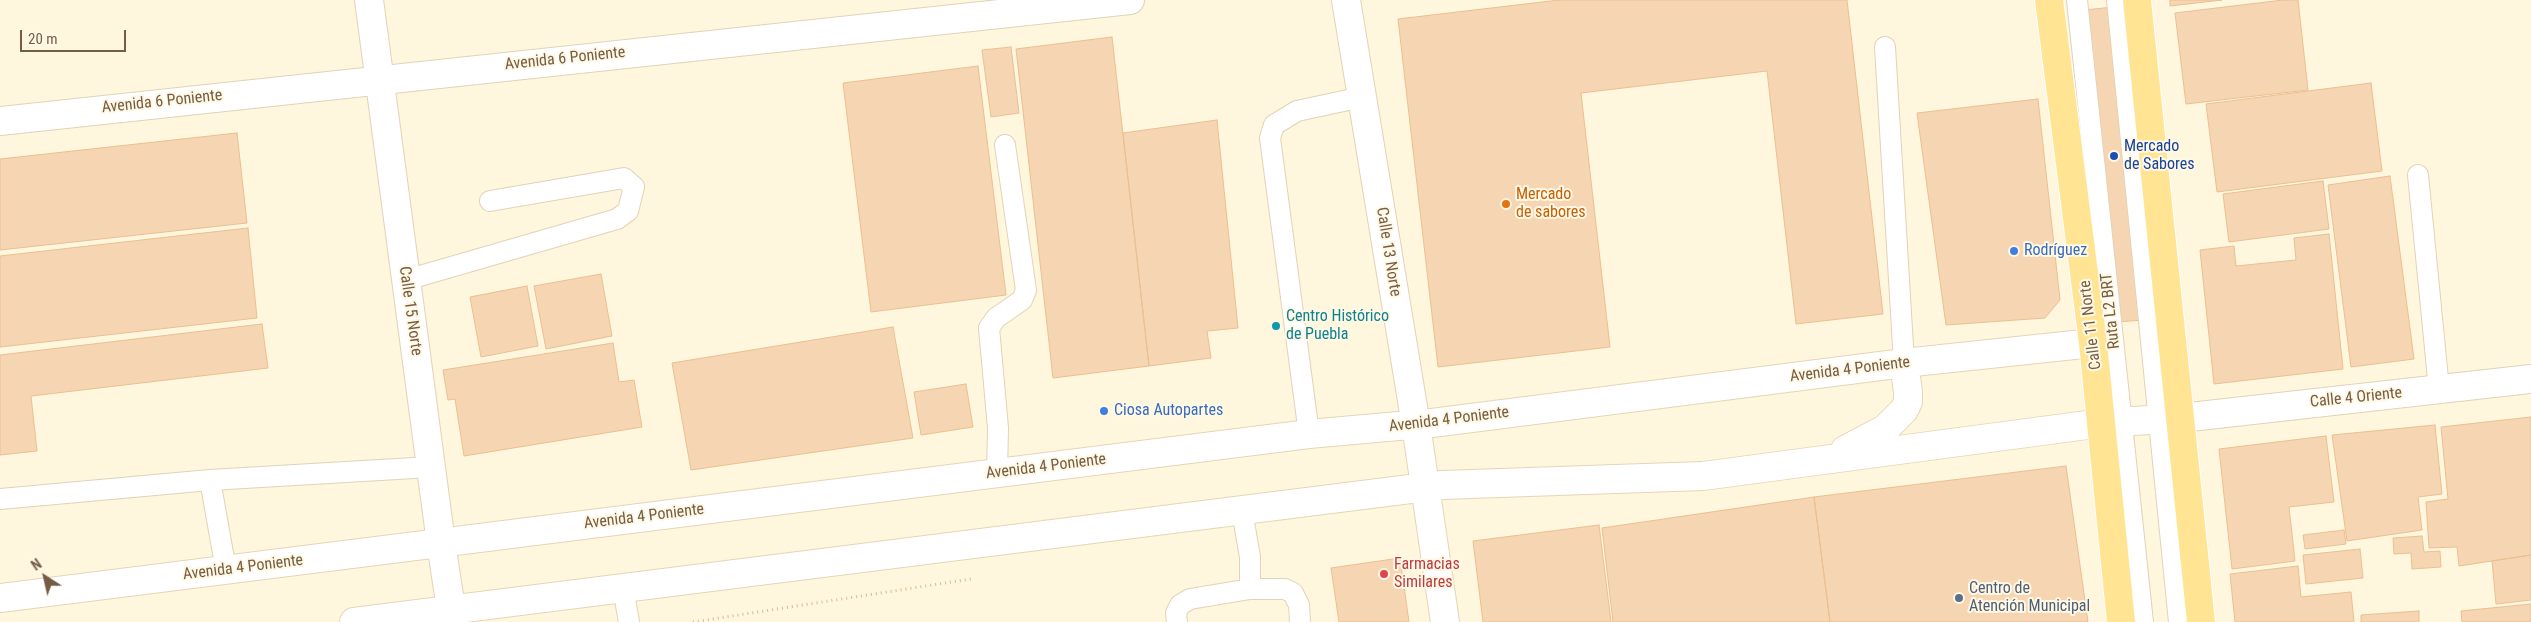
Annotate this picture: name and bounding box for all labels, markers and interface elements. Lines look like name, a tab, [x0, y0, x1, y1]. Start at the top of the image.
scale bar	[22, 20, 129, 52]
text: 20 m	[28, 30, 58, 48]
street label: Avenida 6 Poniente	[504, 43, 626, 75]
street label: Avenida 6 Poniente	[101, 86, 223, 118]
place label: Mercado de Sabores	[2124, 137, 2195, 175]
marker: Mercado de Sabores	[2108, 150, 2120, 162]
place label: Mercado de sabores	[1516, 185, 1586, 223]
marker: Mercado de sabores	[1500, 198, 1512, 210]
street label: Calle 13 Norte	[1371, 206, 1405, 298]
place label: Rodríguez	[2024, 241, 2087, 261]
marker: Rodríguez	[2008, 245, 2020, 257]
street label: Calle 15 Norte	[394, 265, 426, 357]
street label: Ruta L2 BRT	[2097, 272, 2125, 350]
street label: Calle 11 Norte	[2076, 279, 2106, 371]
place label: Centro Histórico de Puebla	[1286, 307, 1389, 345]
marker: Centro Histórico de Puebla	[1270, 320, 1282, 332]
street label: Avenida 4 Poniente	[1789, 353, 1911, 387]
street label: Calle 4 Oriente	[2309, 384, 2403, 412]
place label: Ciosa Autopartes	[1114, 401, 1223, 421]
street label: Avenida 4 Poniente	[1388, 403, 1510, 437]
marker: Ciosa Autopartes	[1098, 405, 1110, 417]
street label: Avenida 4 Poniente	[985, 450, 1107, 484]
street label: Avenida 4 Poniente	[583, 500, 705, 534]
street label: Avenida 4 Poniente	[182, 551, 304, 585]
north arrow	[20, 552, 70, 602]
place label: Farmacias Similares	[1394, 555, 1460, 593]
text: N	[28, 556, 44, 574]
marker: Farmacias Similares	[1378, 568, 1390, 580]
place label: Centro de Atención Municipal	[1969, 579, 2090, 617]
marker: Centro de Atención Municipal	[1953, 592, 1965, 604]

